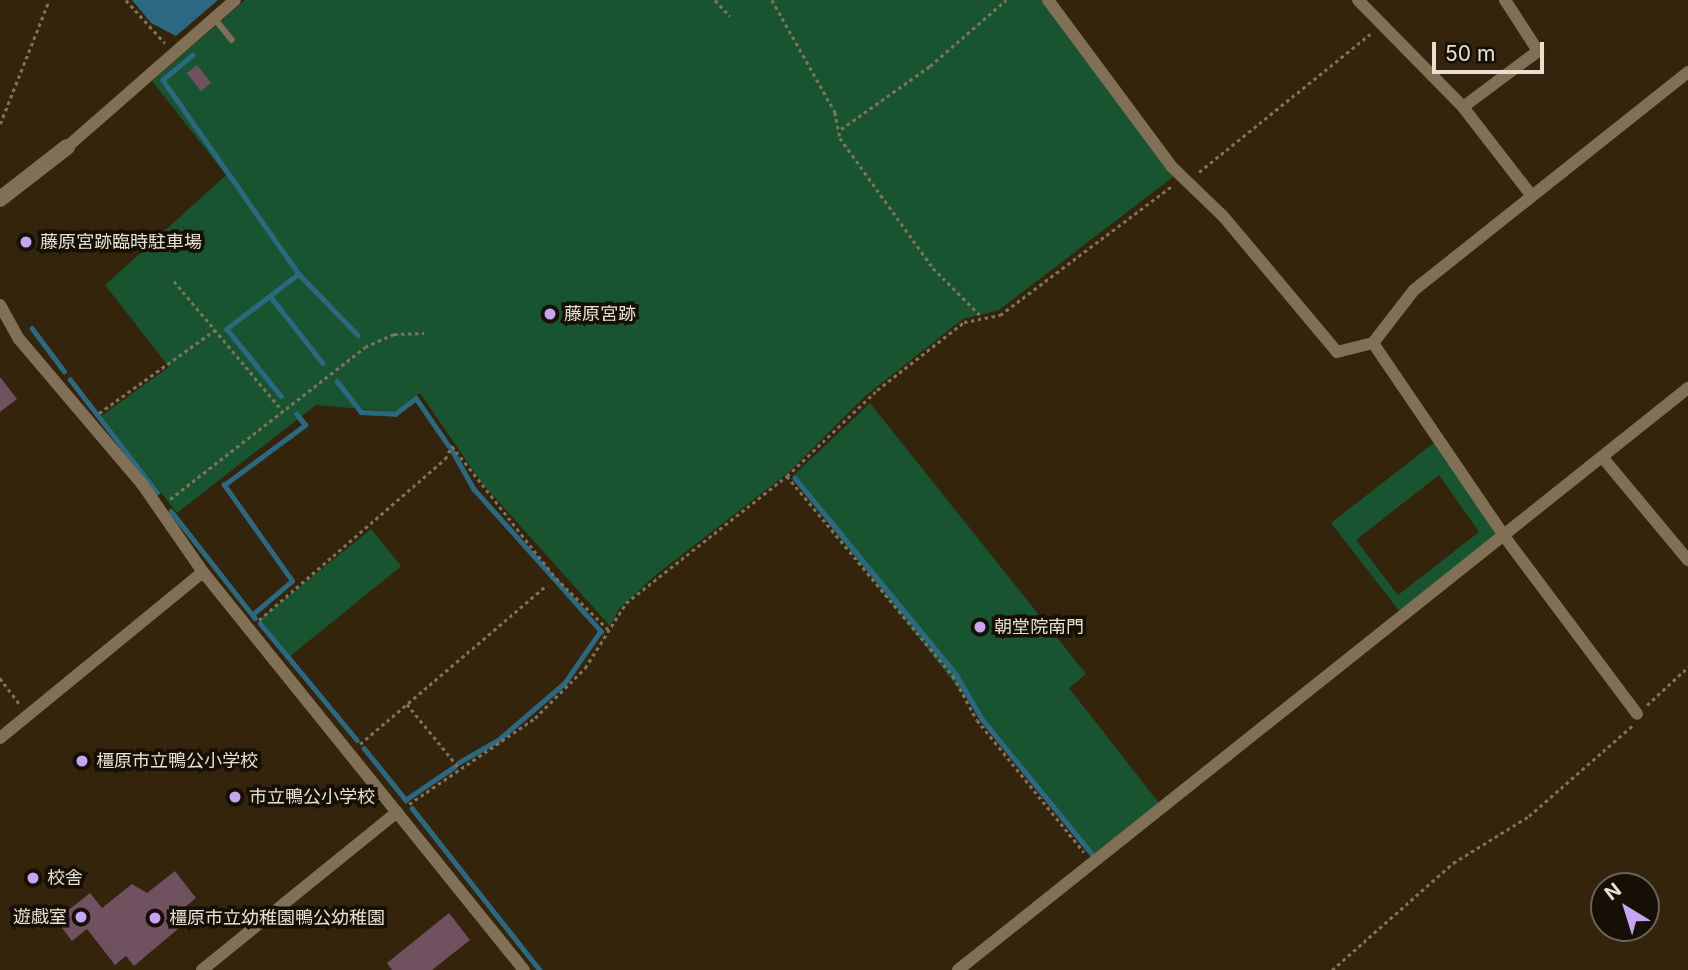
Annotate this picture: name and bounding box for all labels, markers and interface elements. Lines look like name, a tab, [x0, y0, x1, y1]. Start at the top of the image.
scale bar	[1436, 28, 1548, 72]
text: 50 m	[1445, 41, 1495, 66]
place label: 藤原宮跡臨時駐車場	[40, 231, 202, 253]
marker: 藤原宮跡臨時駐車場	[18, 234, 34, 250]
place label: 藤原宮跡	[564, 303, 636, 325]
marker: 藤原宮跡	[542, 306, 558, 322]
place label: 朝堂院南門	[994, 616, 1084, 638]
marker: 朝堂院南門	[972, 619, 988, 635]
place label: 橿原市立鴨公小学校	[96, 750, 258, 772]
marker: 橿原市立鴨公小学校	[74, 753, 90, 769]
place label: 市立鴨公小学校	[249, 786, 375, 808]
marker: 市立鴨公小学校	[227, 789, 243, 805]
place label: 校舎	[47, 867, 83, 889]
marker: 校舎	[25, 870, 41, 886]
north arrow	[1590, 872, 1660, 942]
text: N	[1600, 878, 1626, 905]
place label: 遊戯室	[13, 906, 67, 928]
place label: 橿原市立幼稚園鴨公幼稚園	[169, 907, 385, 929]
marker: 遊戯室	[73, 909, 89, 925]
marker: 橿原市立幼稚園鴨公幼稚園	[147, 910, 163, 926]

